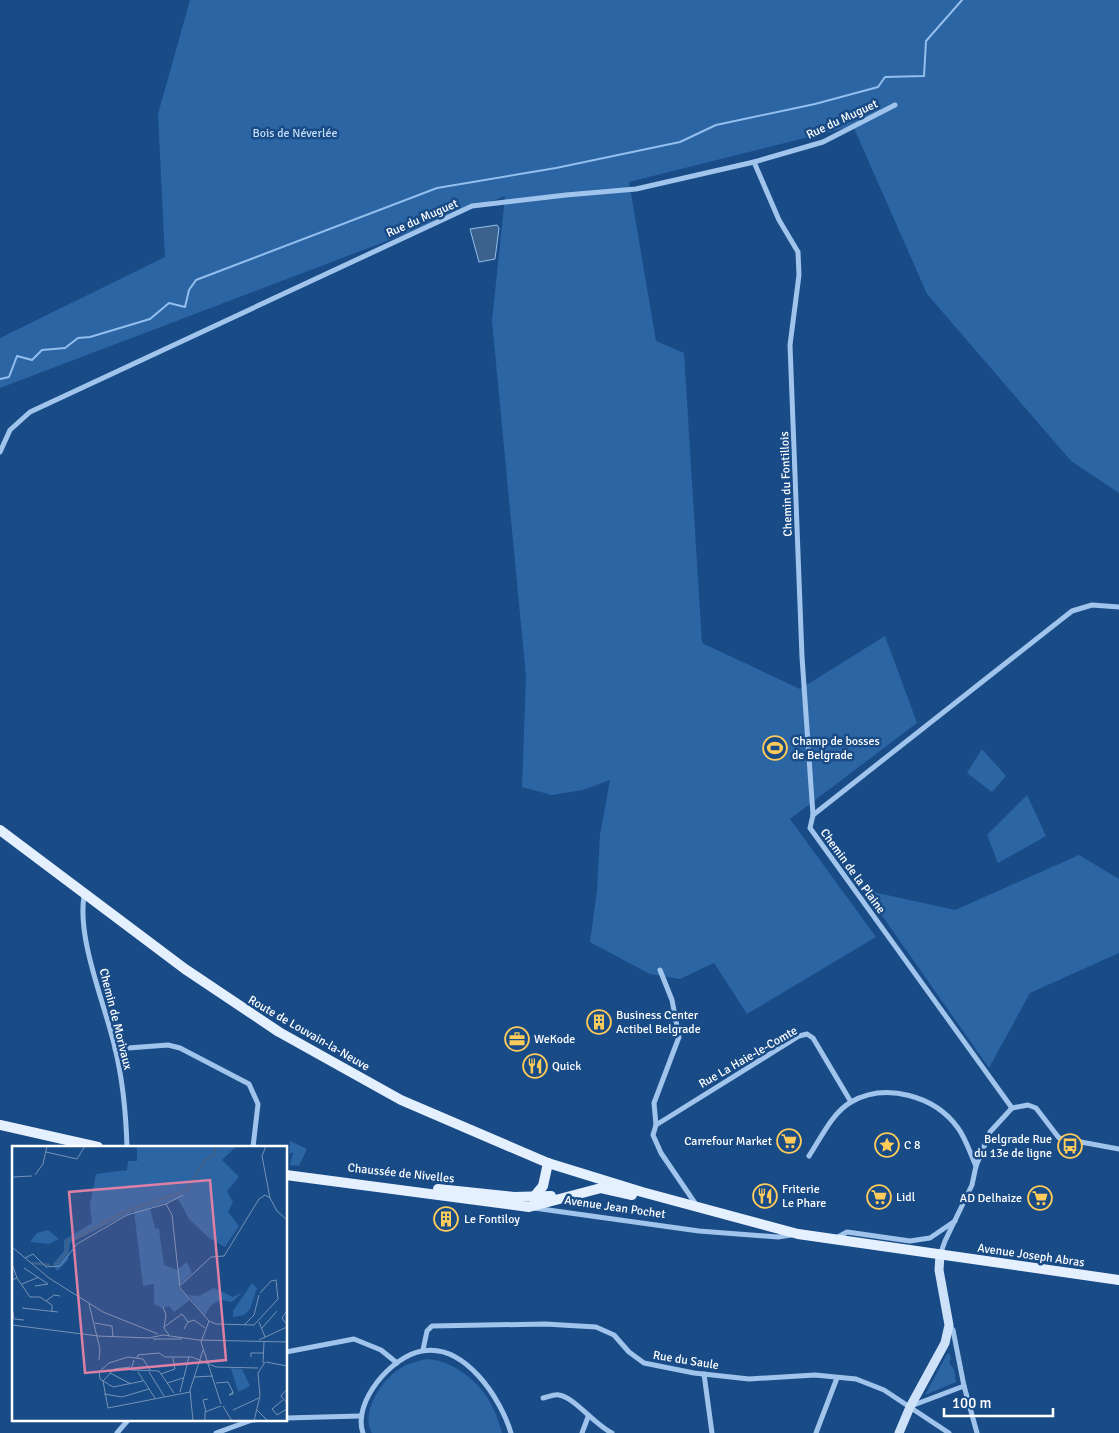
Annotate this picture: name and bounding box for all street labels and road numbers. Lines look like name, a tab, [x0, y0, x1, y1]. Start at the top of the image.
street label: Rue du Muguet	[804, 96, 880, 143]
street label: Rue du Muguet	[384, 196, 460, 241]
street label: Chemin du Fontillois	[777, 431, 796, 537]
street label: Chemin de la Plaine	[817, 826, 888, 917]
street label: Chemin de Morivaux	[96, 967, 135, 1072]
street label: Route de Louvain-la-Neuve	[245, 993, 372, 1074]
street label: Rue La Haie-le-Comte	[696, 1023, 800, 1092]
street label: Chaussée de Nivelles	[347, 1160, 455, 1187]
street label: Avenue Jean Pochet	[563, 1193, 666, 1222]
street label: Avenue Joseph Abras	[976, 1241, 1085, 1270]
street label: Rue du Saule	[652, 1348, 720, 1373]

